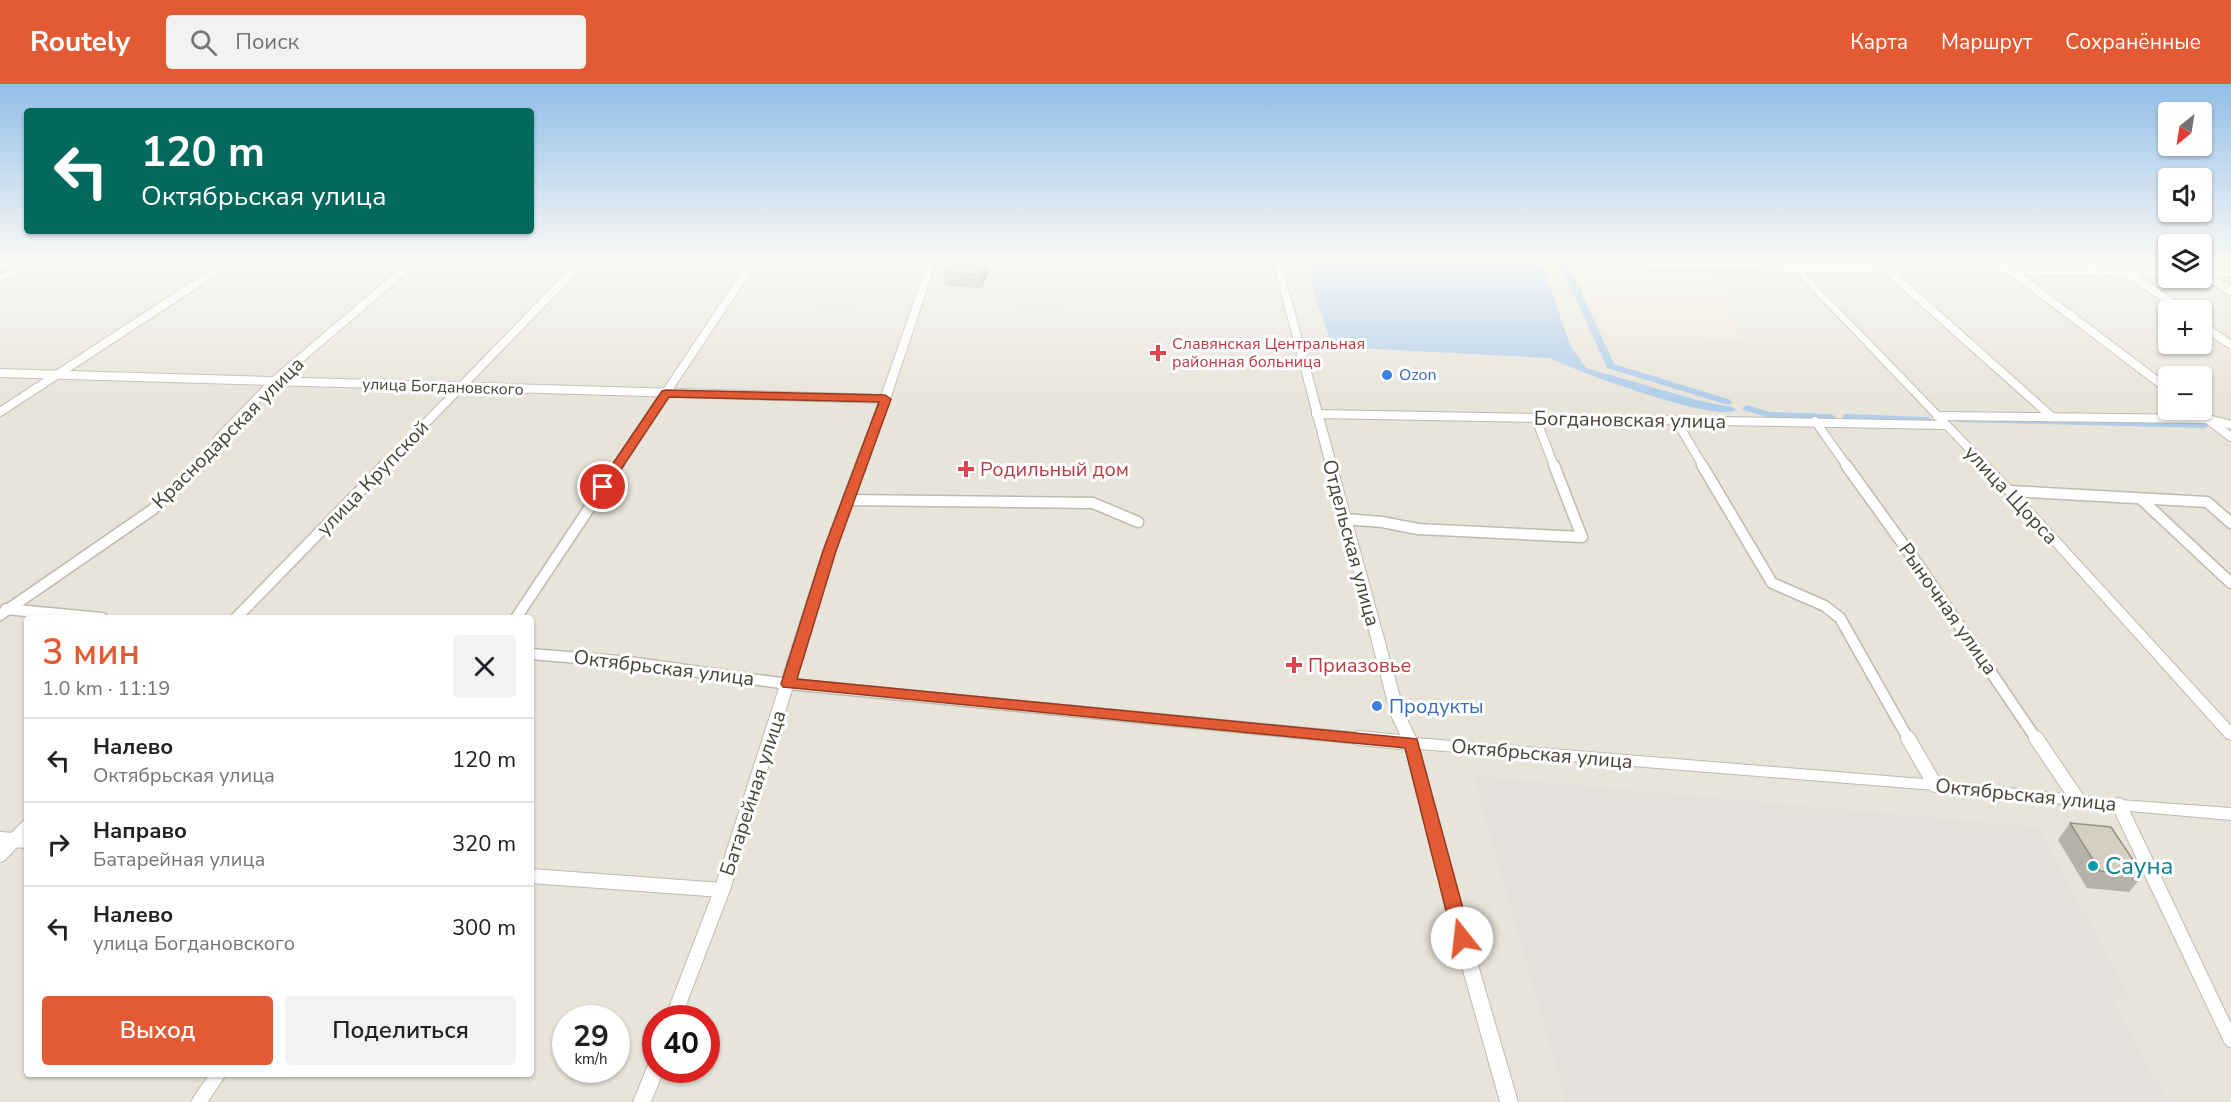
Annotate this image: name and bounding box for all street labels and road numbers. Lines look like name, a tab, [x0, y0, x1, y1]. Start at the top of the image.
street label: Краснодарская улица	[146, 351, 310, 515]
street label: улица Богдановского	[362, 373, 524, 401]
street label: Богдановская улица	[1534, 405, 1726, 435]
street label: улица Крупской	[311, 414, 435, 542]
street label: улица Щорса	[1958, 440, 2064, 550]
street label: Отдельская улица	[1316, 457, 1386, 629]
street label: Рыночная улица	[1892, 538, 2004, 680]
street label: Октябрьская улица	[572, 644, 756, 692]
street label: Батарейная улица	[714, 707, 792, 879]
street label: Октябрьская улица	[1450, 733, 1634, 775]
street label: Октябрьская улица	[1934, 772, 2118, 818]

